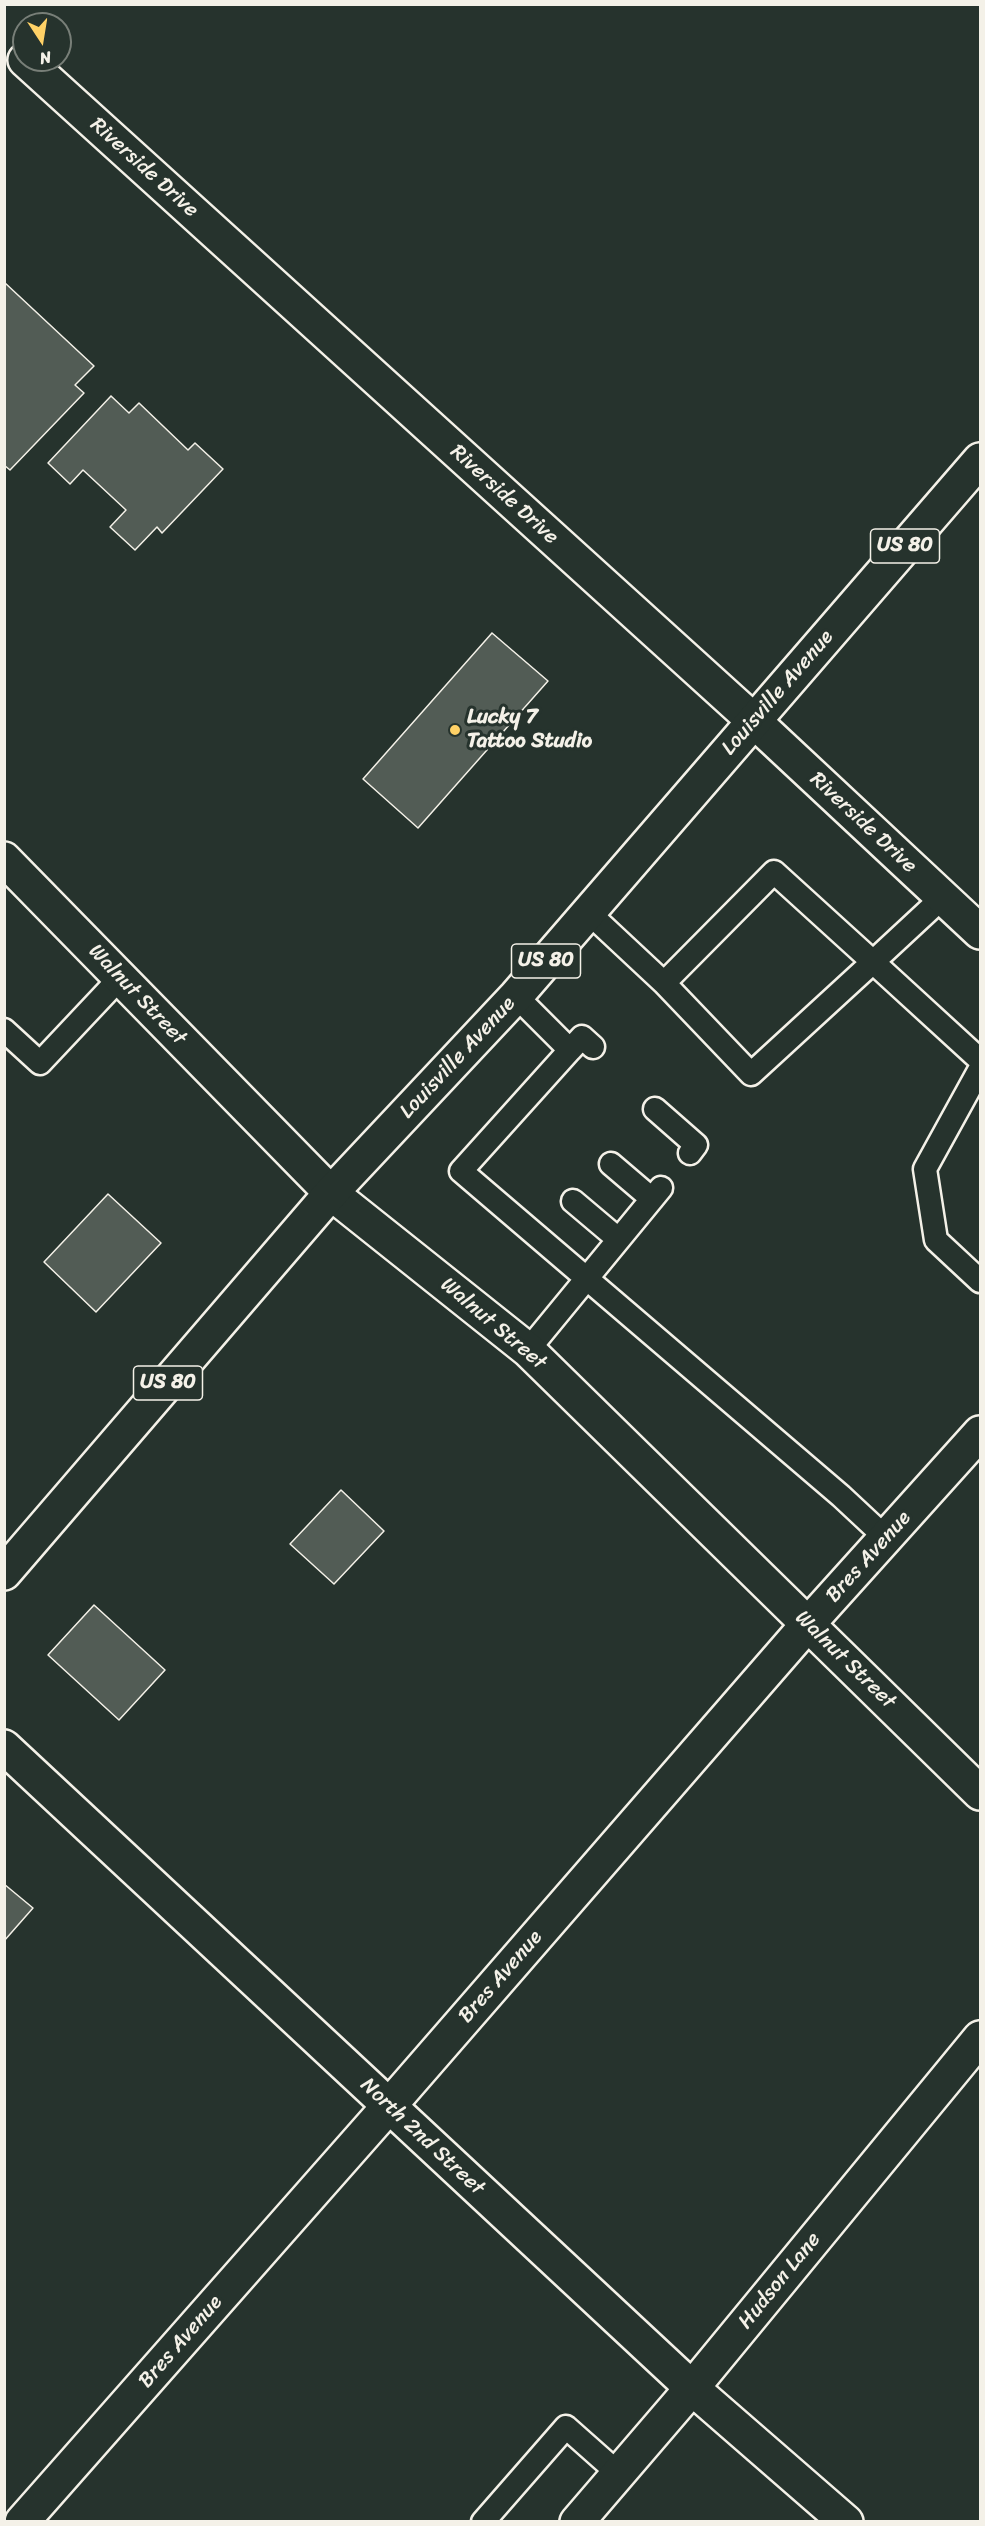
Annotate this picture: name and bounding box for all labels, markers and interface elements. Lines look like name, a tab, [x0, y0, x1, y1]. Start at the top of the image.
north arrow	[12, 12, 72, 72]
text: N	[37, 43, 54, 73]
street label: Riverside Drive	[85, 113, 203, 223]
street label: Riverside Drive	[445, 440, 563, 550]
road number: US 80	[870, 529, 940, 563]
street label: Louisville Avenue	[717, 625, 839, 761]
place label: Lucky 7 Tattoo Studio	[467, 705, 592, 755]
marker: Lucky 7 Tattoo Studio	[448, 723, 462, 737]
street label: Riverside Drive	[804, 767, 922, 879]
street label: Walnut Street	[83, 939, 191, 1051]
road number: US 80	[512, 944, 580, 978]
street label: Louisville Avenue	[395, 992, 521, 1124]
street label: Walnut Street	[435, 1272, 551, 1376]
road number: US 80	[134, 1366, 202, 1400]
street label: Bres Avenue	[821, 1506, 917, 1608]
street label: Walnut Street	[789, 1606, 901, 1714]
street label: Bres Avenue	[454, 1925, 548, 2029]
street label: North 2nd Street	[355, 2073, 489, 2201]
street label: Hudson Lane	[733, 2228, 827, 2334]
street label: Bres Avenue	[134, 2290, 228, 2394]

